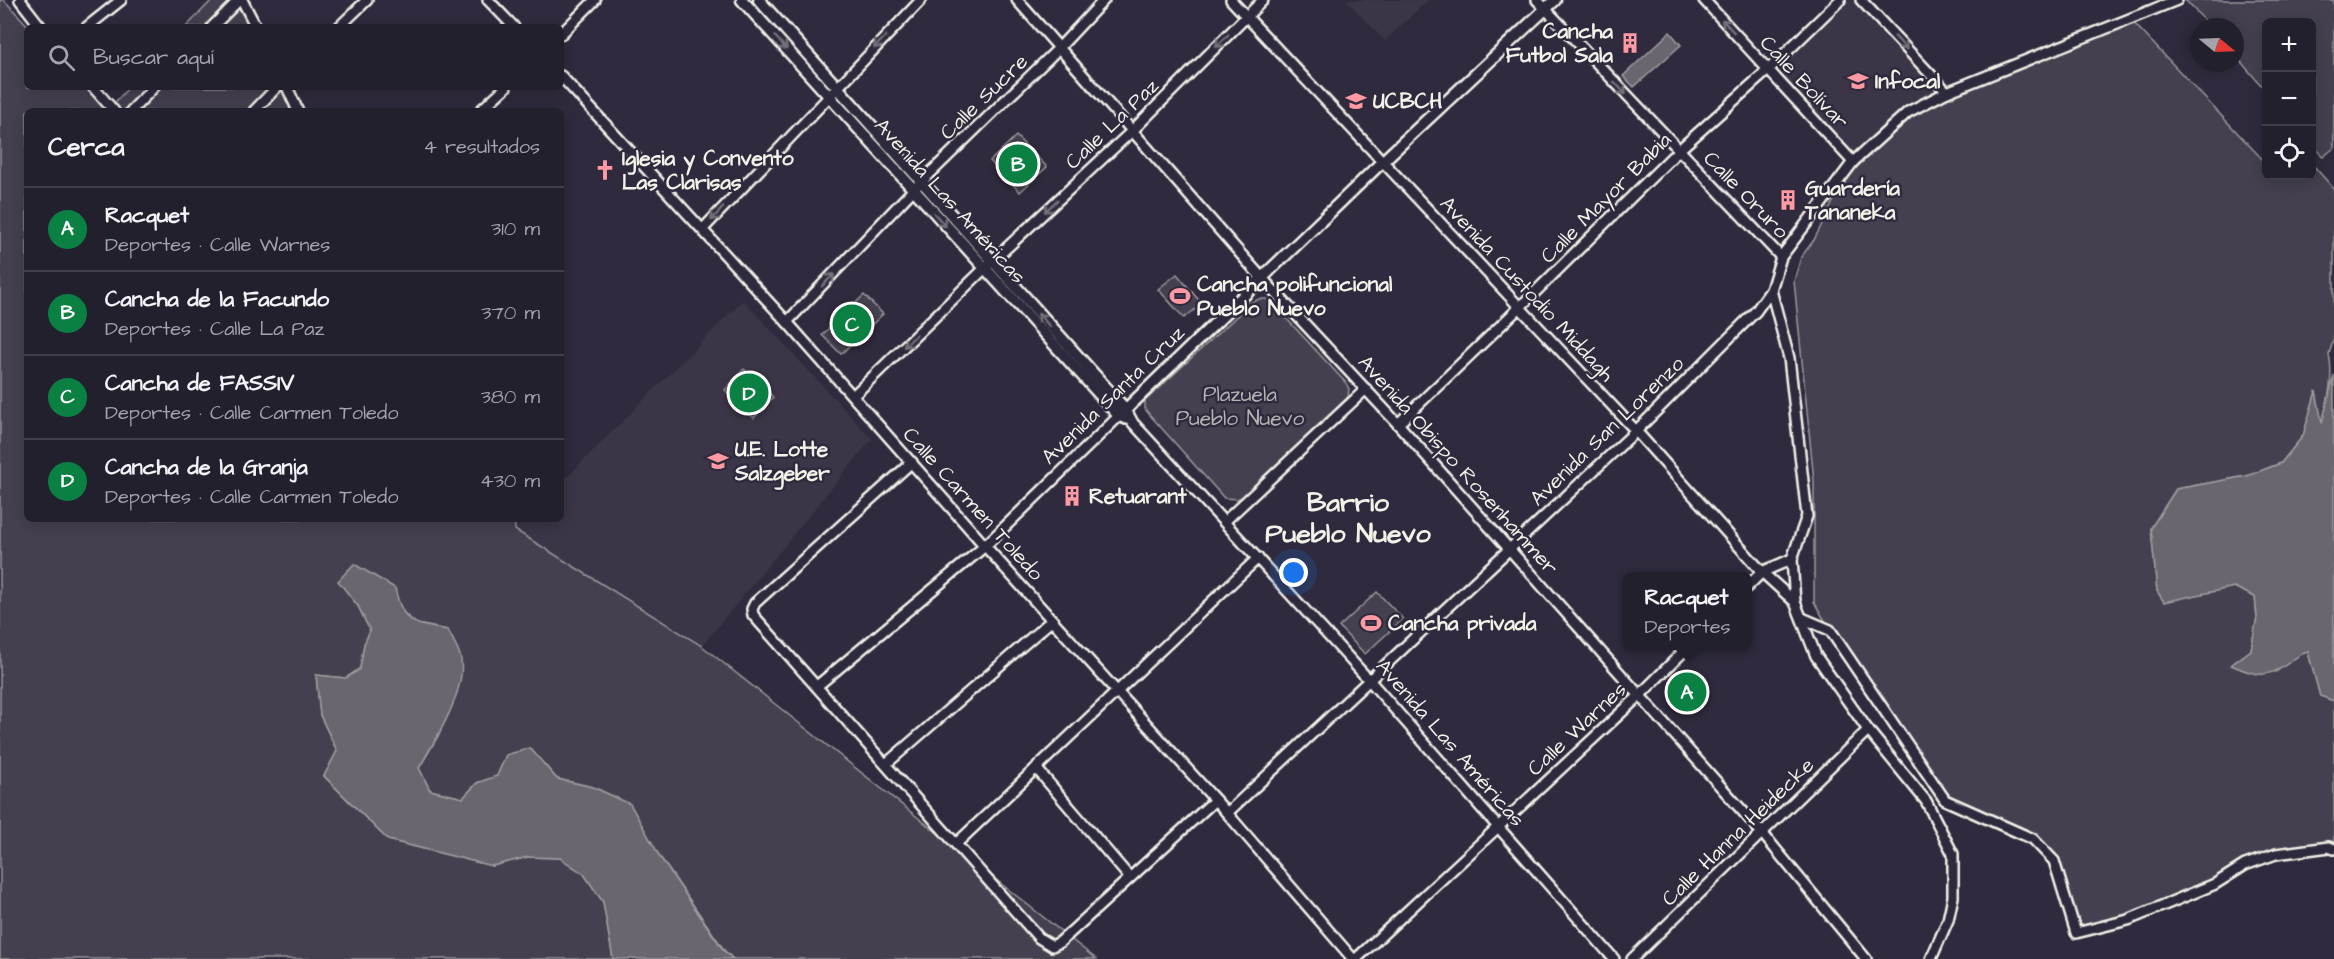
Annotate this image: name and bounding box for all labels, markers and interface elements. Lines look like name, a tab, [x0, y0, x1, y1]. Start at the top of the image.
place label: Cancha Futbol Sala	[1506, 17, 1613, 70]
north arrow	[2190, 18, 2244, 72]
map controls	[2262, 18, 2316, 180]
button: +	[2262, 18, 2316, 72]
one-way arrow	[1721, 19, 1735, 34]
search box	[24, 24, 564, 90]
street label: Calle Bolívar	[1753, 29, 1855, 135]
building icon: Cancha Futbol Sala	[1618, 31, 1642, 55]
one-way arrow	[1214, 34, 1229, 49]
one-way arrow	[873, 35, 888, 50]
one-way arrow	[1894, 35, 1908, 50]
one-way arrow	[774, 36, 788, 51]
icon: search	[45, 41, 78, 74]
text: Buscar aquí	[93, 42, 214, 73]
street label: Calle Sucre	[934, 48, 1034, 146]
place label: Infocal	[1875, 67, 1941, 96]
school or university icon: Infocal	[1846, 69, 1870, 93]
street label: Calle La Paz	[1059, 71, 1166, 176]
button: −	[2262, 72, 2316, 126]
one-way arrow	[1613, 81, 1628, 96]
place label: UCBCH	[1373, 87, 1442, 116]
school or university icon: UCBCH	[1344, 89, 1368, 113]
street label: Avenida Las Américas	[868, 112, 1032, 290]
street label: Calle Mayor Babia	[1534, 126, 1680, 271]
button: locate	[2262, 126, 2316, 180]
text: Cerca	[48, 129, 125, 165]
text: 4 resultados	[423, 133, 540, 161]
pin: B	[998, 142, 1038, 186]
place label: Iglesia y Convento Las Clarisas	[622, 144, 794, 197]
street label: Calle Oruro	[1697, 145, 1795, 245]
church icon: Iglesia y Convento Las Clarisas	[593, 158, 617, 182]
place label: Guardería Tananeka	[1804, 174, 1900, 227]
building icon: Guardería Tananeka	[1776, 188, 1800, 212]
street label: Avenida Custodio Middagh	[1432, 190, 1621, 390]
one-way arrow	[1044, 199, 1059, 213]
text: Racquet	[105, 200, 189, 231]
one-way arrow	[710, 206, 724, 221]
one-way arrow	[933, 212, 947, 227]
text: A	[61, 215, 74, 243]
text: 310 m	[491, 215, 540, 243]
text: Deportes · Calle Warnes	[105, 231, 330, 259]
place label: Cancha polifuncional Pueblo Nuevo	[1197, 270, 1393, 323]
one-way arrow	[820, 272, 835, 287]
text: Cancha de la Facundo	[105, 284, 329, 315]
sports icon: Cancha polifuncional Pueblo Nuevo	[1168, 284, 1192, 308]
text: B	[60, 299, 75, 327]
text: 370 m	[481, 299, 540, 327]
pin: C	[832, 302, 872, 346]
one-way arrow	[1037, 313, 1051, 328]
text: Deportes · Calle La Paz	[105, 315, 324, 343]
street label: Avenida Santa Cruz	[1035, 319, 1191, 471]
one-way arrow	[903, 333, 918, 348]
street label: Avenida Obispo Rosenhammer	[1351, 349, 1565, 582]
street label: Avenida San Lorenzo	[1523, 349, 1691, 512]
text: Cancha de FASSIV	[105, 368, 294, 399]
pin: D	[730, 370, 768, 416]
park label: Plazuela Pueblo Nuevo	[1176, 380, 1305, 433]
text: C	[60, 383, 75, 411]
text: 380 m	[481, 383, 540, 411]
text: Deportes · Calle Carmen Toledo	[105, 399, 398, 427]
street label: Calle Carmen Toledo	[896, 421, 1050, 587]
place label: U.E. Lotte Salzgeber	[734, 435, 830, 490]
school or university icon: U.E. Lotte Salzgeber	[706, 449, 730, 473]
text: Cancha de la Granja	[105, 452, 308, 483]
text: D	[61, 467, 74, 495]
text: 430 m	[480, 467, 540, 495]
place label: Retuarant	[1089, 482, 1187, 511]
text: Deportes · Calle Carmen Toledo	[105, 483, 398, 511]
building icon: Retuarant	[1060, 484, 1084, 508]
district label: Barrio Pueblo Nuevo	[1265, 484, 1432, 553]
your location	[1279, 558, 1308, 587]
popup	[1623, 572, 1752, 650]
text: Racquet	[1644, 582, 1729, 613]
place label: Cancha privada	[1388, 609, 1537, 639]
sports icon: Cancha privada	[1359, 611, 1383, 635]
text: Deportes	[1644, 613, 1731, 641]
street label: Avenida Las Américas	[1369, 653, 1531, 833]
pin: A	[1668, 670, 1706, 714]
street label: Calle Warnes	[1521, 675, 1633, 783]
street label: Calle Hanna Heidecke	[1655, 751, 1821, 913]

